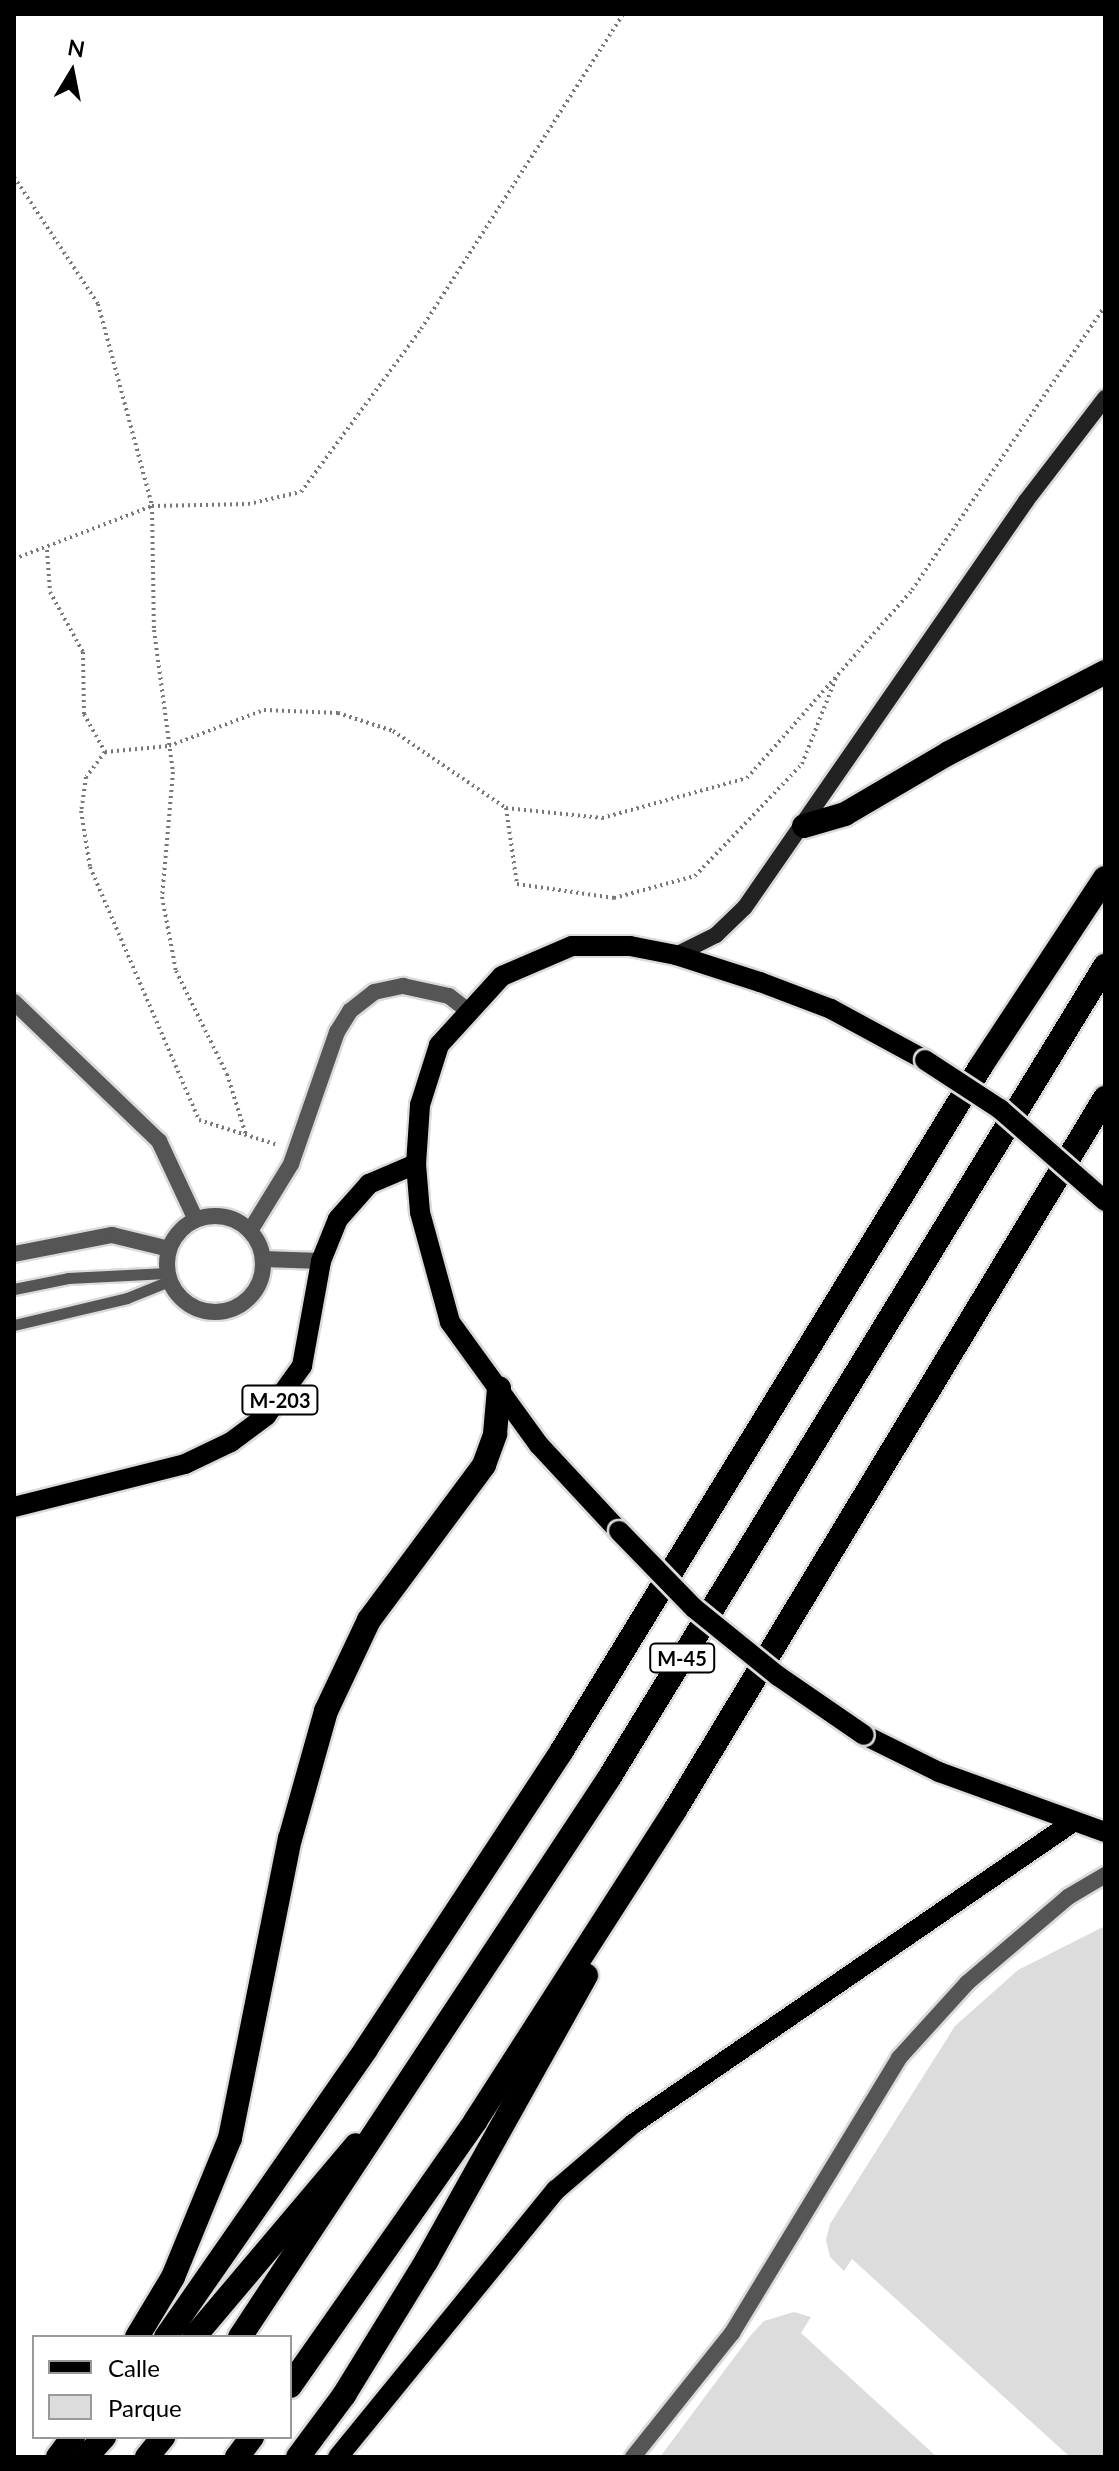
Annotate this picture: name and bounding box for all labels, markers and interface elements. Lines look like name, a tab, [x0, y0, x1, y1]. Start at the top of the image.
north arrow	[32, 32, 112, 112]
text: N	[66, 33, 87, 63]
road number: M-203	[240, 1384, 320, 1416]
road number: M-45	[648, 1642, 716, 1674]
legend	[32, 2335, 292, 2439]
text: Calle	[108, 2353, 160, 2382]
text: Parque	[108, 2393, 182, 2422]

